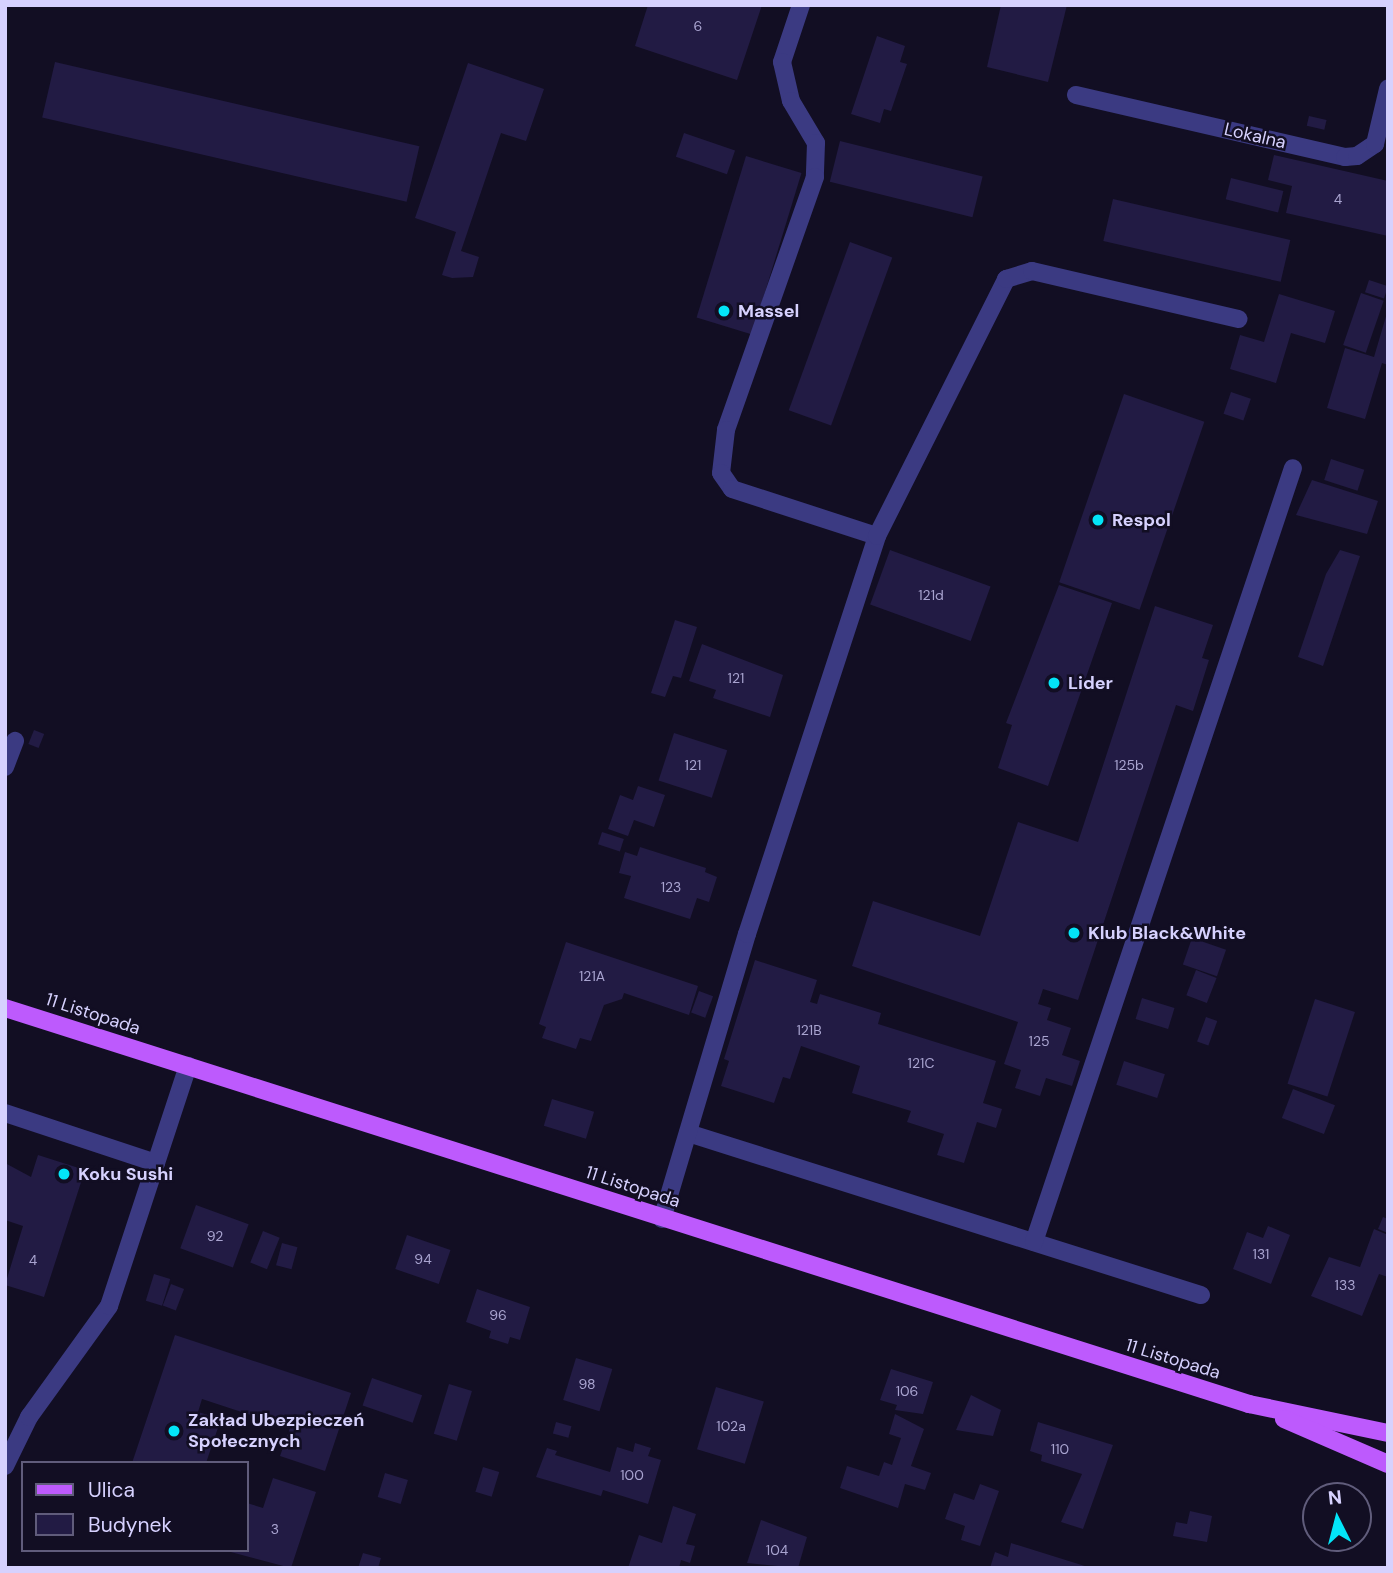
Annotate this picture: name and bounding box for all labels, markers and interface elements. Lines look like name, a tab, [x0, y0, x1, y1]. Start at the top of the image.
house number: 6	[694, 18, 702, 34]
street label: Lokalna	[1222, 118, 1288, 154]
house number: 4	[1334, 191, 1342, 207]
place label: Massel	[738, 300, 799, 322]
marker: Massel	[716, 303, 732, 319]
place label: Respol	[1112, 509, 1171, 531]
marker: Respol	[1090, 512, 1106, 528]
house number: 121d	[918, 587, 944, 603]
house number: 121	[728, 670, 744, 686]
place label: Lider	[1068, 672, 1113, 694]
marker: Lider	[1046, 675, 1062, 691]
house number: 121	[685, 757, 701, 773]
house number: 125b	[1114, 757, 1144, 773]
house number: 123	[661, 879, 681, 895]
place label: Klub Black&White	[1088, 922, 1246, 944]
marker: Klub Black&White	[1066, 925, 1082, 941]
house number: 121A	[579, 968, 605, 984]
street label: 11 Listopada	[43, 989, 143, 1039]
house number: 121B	[796, 1022, 822, 1038]
house number: 125	[1029, 1033, 1049, 1049]
house number: 121C	[908, 1055, 934, 1071]
street label: 11 Listopada	[583, 1162, 683, 1212]
place label: Koku Sushi	[78, 1163, 173, 1185]
marker: Koku Sushi	[56, 1166, 72, 1182]
house number: 92	[207, 1228, 223, 1244]
house number: 131	[1253, 1246, 1269, 1262]
house number: 94	[414, 1251, 432, 1267]
house number: 4	[29, 1252, 37, 1268]
house number: 133	[1335, 1277, 1355, 1293]
house number: 96	[489, 1307, 507, 1323]
street label: 11 Listopada	[1123, 1334, 1223, 1384]
house number: 98	[578, 1376, 596, 1392]
house number: 106	[896, 1383, 918, 1399]
place label: Zakład Ubezpieczeń Społecznych	[188, 1410, 364, 1452]
house number: 102a	[716, 1418, 746, 1434]
marker: Zakład Ubezpieczeń Społecznych	[166, 1423, 182, 1439]
house number: 110	[1051, 1441, 1069, 1457]
legend	[21, 1461, 248, 1552]
house number: 100	[620, 1467, 644, 1483]
text: Ulica	[88, 1476, 135, 1504]
north arrow	[1302, 1482, 1372, 1552]
text: N	[1327, 1484, 1343, 1511]
text: Budynek	[88, 1511, 172, 1539]
house number: 3	[271, 1521, 279, 1537]
house number: 104	[766, 1542, 788, 1558]

